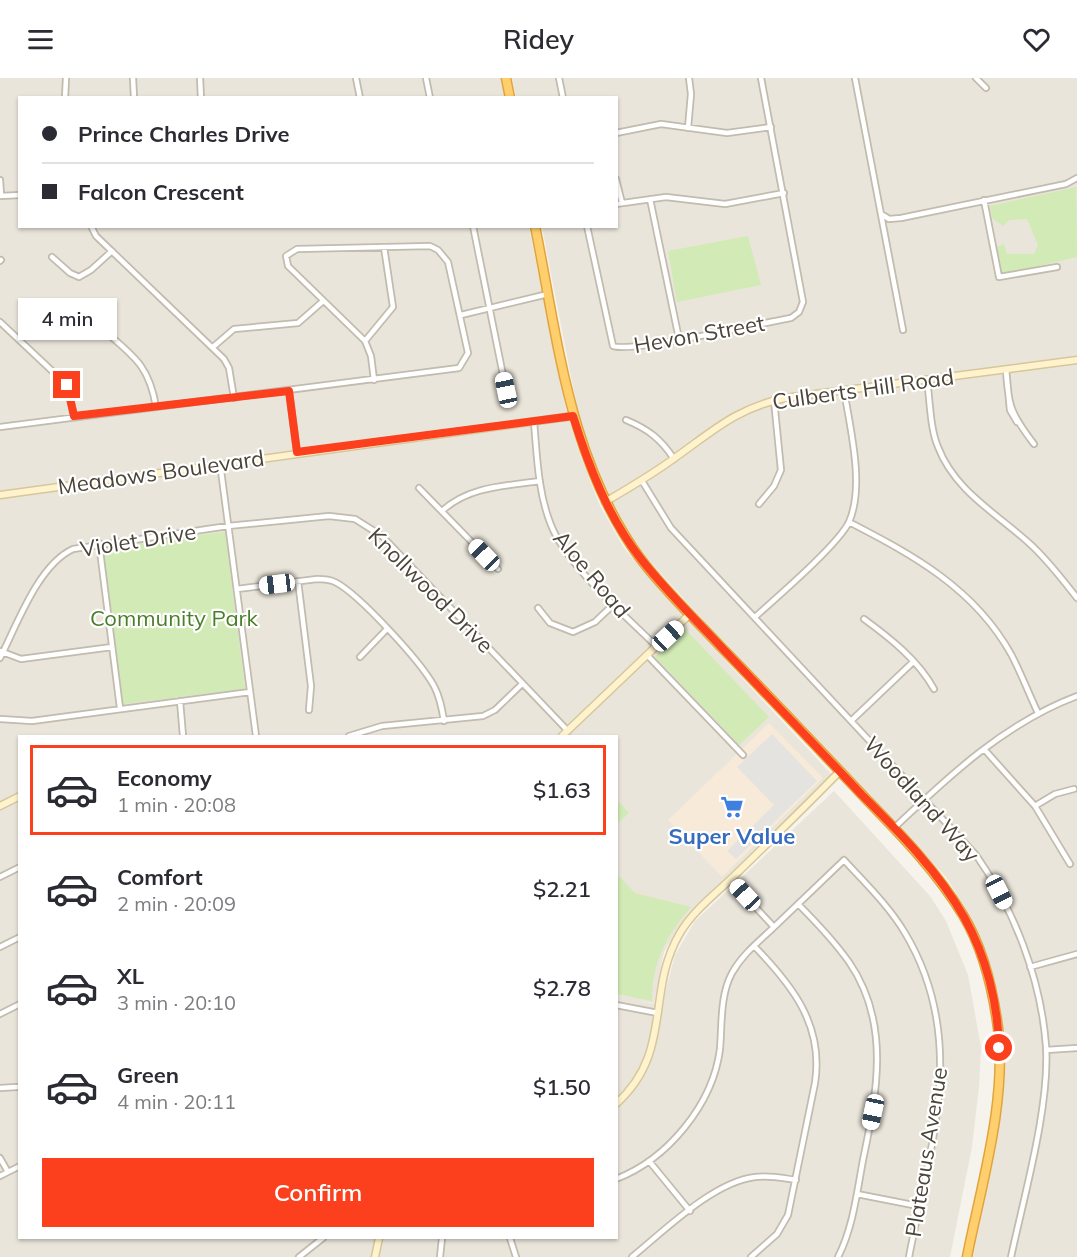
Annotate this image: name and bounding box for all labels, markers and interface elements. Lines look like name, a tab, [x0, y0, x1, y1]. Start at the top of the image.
text: Ridey	[503, 22, 574, 56]
icon: menu	[24, 23, 57, 56]
icon: heart	[1020, 23, 1053, 56]
text: Prince Charles Drive	[78, 120, 289, 148]
text: Falcon Crescent	[78, 178, 244, 206]
callout: 4 min	[17, 298, 116, 340]
text: 4 min	[42, 306, 93, 331]
street label: Hevon Street	[631, 309, 767, 359]
street label: Culberts Hill Road	[770, 362, 956, 416]
route end	[53, 371, 80, 398]
car	[493, 371, 519, 409]
street label: Meadows Boulevard	[56, 444, 266, 500]
street label: Violet Drive	[78, 517, 198, 563]
street label: Knollwood Drive	[362, 521, 500, 659]
street label: Aloe Road	[547, 525, 637, 623]
car	[465, 536, 503, 574]
car	[258, 573, 296, 595]
park label: Community Park	[90, 604, 259, 632]
car	[649, 617, 687, 655]
street label: Woodland Way	[858, 730, 986, 868]
icon: car	[45, 763, 99, 817]
text: Economy	[117, 764, 212, 792]
text: $1.63	[533, 776, 591, 804]
text: 1 min · 20:08	[117, 792, 236, 817]
supermarket icon: Super Value	[719, 794, 745, 820]
place label: Super Value	[669, 822, 795, 850]
icon: car	[45, 862, 99, 916]
text: Comfort	[117, 863, 203, 891]
car	[983, 872, 1015, 912]
text: $2.21	[533, 875, 591, 903]
car	[726, 876, 764, 914]
text: 2 min · 20:09	[117, 891, 236, 916]
icon: car	[45, 961, 99, 1015]
text: XL	[117, 962, 144, 990]
text: $2.78	[533, 974, 591, 1002]
text: 3 min · 20:10	[117, 990, 236, 1015]
route start	[985, 1034, 1012, 1061]
icon: car	[45, 1060, 99, 1114]
text: Green	[117, 1061, 179, 1089]
street label: Plateaus Avenue	[899, 1065, 953, 1239]
text: $1.50	[533, 1073, 591, 1101]
text: 4 min · 20:11	[117, 1089, 236, 1114]
car	[860, 1093, 886, 1131]
button: Confirm	[42, 1158, 594, 1227]

